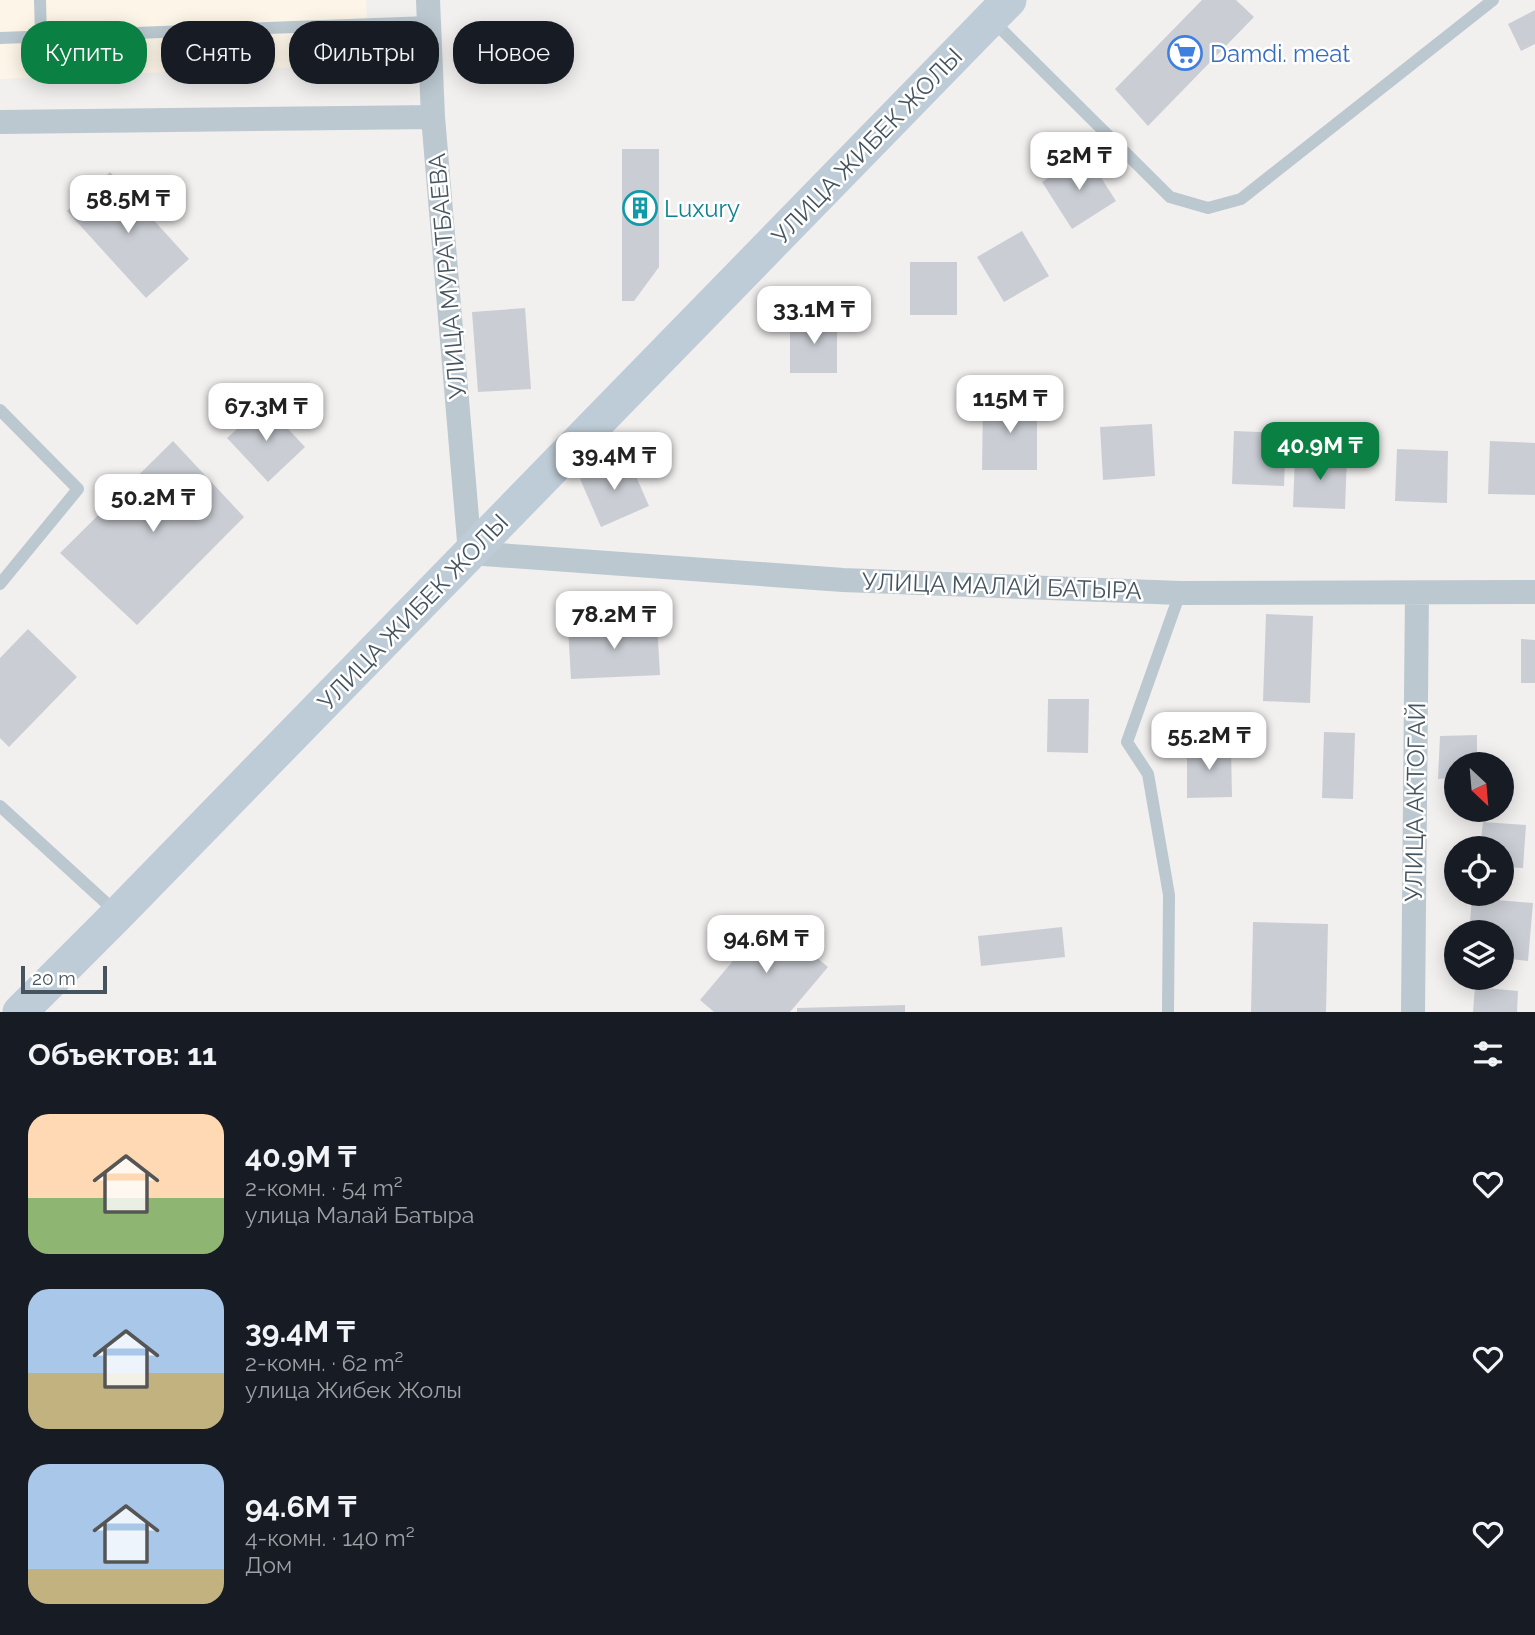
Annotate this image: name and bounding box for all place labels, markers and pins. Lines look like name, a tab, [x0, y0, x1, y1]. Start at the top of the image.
supermarket icon: Damdi. meat	[1166, 34, 1204, 72]
place label: Damdi. meat	[1210, 39, 1350, 68]
pin: 52M ₸	[1030, 132, 1128, 192]
pin: 58.5M ₸	[63, 176, 193, 235]
building icon: Luxury	[621, 189, 659, 227]
place label: Luxury	[664, 194, 740, 223]
pin: 33.1M ₸	[749, 286, 879, 346]
pin: 115M ₸	[953, 376, 1067, 435]
pin: 67.3M ₸	[201, 384, 331, 443]
pin: 40.9M ₸	[1255, 422, 1385, 482]
pin: 39.4M ₸	[549, 433, 679, 492]
pin: 50.2M ₸	[88, 475, 218, 534]
pin: 78.2M ₸	[549, 592, 679, 651]
pin: 55.2M ₸	[1144, 712, 1274, 772]
pin: 94.6M ₸	[701, 916, 831, 975]

